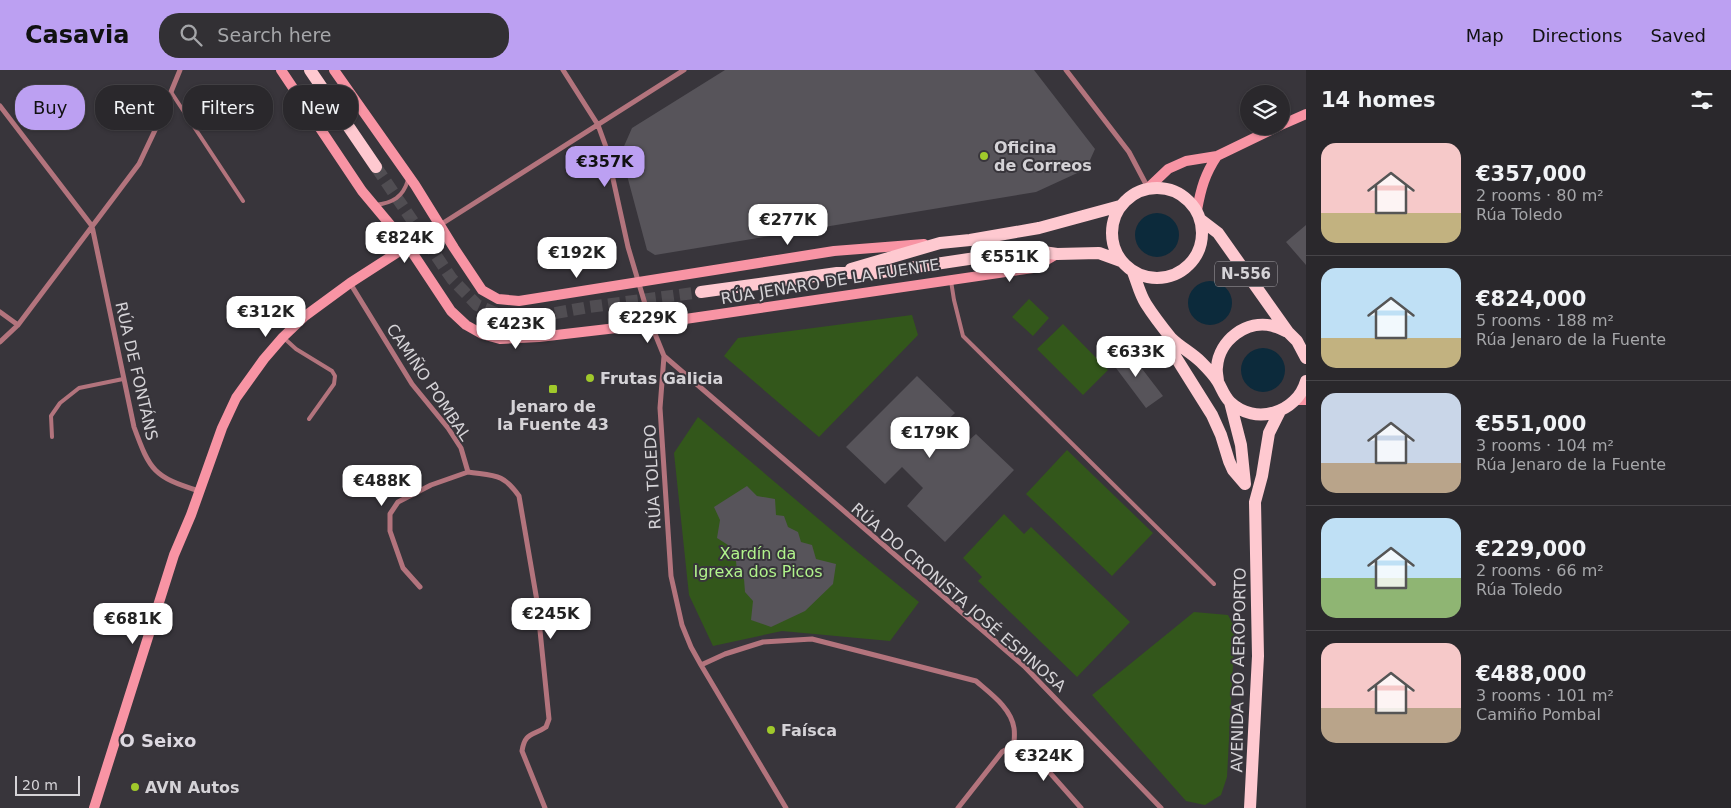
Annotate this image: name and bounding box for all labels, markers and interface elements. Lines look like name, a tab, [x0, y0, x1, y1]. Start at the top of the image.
search box	[159, 13, 509, 58]
text: Casavia	[25, 21, 129, 49]
icon: search	[177, 21, 205, 49]
text: Search here	[217, 24, 332, 46]
text: Map	[1466, 25, 1504, 46]
text: Directions	[1532, 25, 1622, 46]
text: Saved	[1650, 25, 1706, 46]
chip: Buy	[15, 85, 85, 130]
chip: Rent	[95, 85, 173, 130]
chip: Filters	[183, 85, 273, 130]
chip: New	[283, 85, 358, 130]
map controls	[1240, 85, 1290, 135]
button: layers	[1240, 85, 1290, 135]
icon: filters	[1688, 86, 1716, 114]
text: 14 homes	[1321, 88, 1436, 112]
place label: Oficina de Correos	[994, 138, 1092, 175]
pin: €357K	[570, 146, 640, 188]
marker: Oficina de Correos	[978, 150, 990, 162]
text: €357K	[577, 152, 633, 171]
text: €357,000	[1476, 162, 1586, 186]
icon: home	[1361, 163, 1421, 223]
text: 2 rooms · 80 m²	[1476, 186, 1604, 205]
pin: €277K	[753, 204, 823, 246]
text: Rúa Toledo	[1476, 205, 1563, 224]
text: €277K	[760, 210, 816, 229]
pin: €824K	[370, 222, 440, 264]
text: €824K	[377, 228, 433, 247]
pin: €192K	[542, 236, 612, 279]
pin: €551K	[975, 240, 1045, 283]
text: €192K	[549, 243, 605, 262]
text: €551K	[982, 247, 1038, 266]
street label: RÚA JENARO DE LA FUENTE	[719, 255, 941, 308]
road number: N-556	[1215, 262, 1277, 286]
text: €824,000	[1476, 287, 1586, 311]
icon: home	[1361, 288, 1421, 348]
pin: €312K	[231, 296, 301, 338]
street label: RÚA DE FONTÁNS	[111, 300, 162, 442]
text: €312K	[238, 302, 294, 321]
pin: €229K	[613, 302, 683, 344]
pin: €423K	[481, 308, 551, 350]
text: €229K	[620, 308, 676, 327]
text: 5 rooms · 188 m²	[1476, 311, 1614, 330]
text: €423K	[488, 314, 544, 333]
street label: CAMIÑO POMBAL	[382, 320, 475, 445]
text: Rúa Jenaro de la Fuente	[1476, 330, 1666, 349]
pin: €633K	[1101, 336, 1171, 378]
text: €633K	[1108, 342, 1164, 361]
place label: Frutas Galicia	[600, 369, 723, 388]
marker: Frutas Galicia	[584, 372, 596, 384]
marker: Jenaro de la Fuente 43	[547, 383, 559, 395]
place label: Jenaro de la Fuente 43	[497, 397, 609, 434]
text: €551,000	[1476, 412, 1586, 436]
icon: home	[1361, 413, 1421, 473]
pin: €179K	[895, 416, 965, 459]
text: €179K	[902, 423, 958, 442]
street label: RÚA TOLEDO	[640, 424, 665, 530]
text: 3 rooms · 104 m²	[1476, 436, 1614, 455]
text: Rúa Jenaro de la Fuente	[1476, 455, 1666, 474]
pin: €488K	[347, 464, 417, 507]
text: €488K	[354, 471, 410, 490]
street label: RÚA DO CRONISTA JOSÉ ESPINOSA	[847, 499, 1070, 696]
text: €229,000	[1476, 537, 1586, 561]
icon: home	[1361, 538, 1421, 598]
park label: Xardín da Igrexa dos Picos	[693, 544, 823, 581]
text: 2 rooms · 66 m²	[1476, 561, 1604, 580]
street label: AVENIDA DO AEROPORTO	[1227, 567, 1250, 773]
text: Rúa Toledo	[1476, 580, 1563, 599]
pin: €245K	[516, 598, 586, 640]
pin: €681K	[98, 602, 168, 645]
text: €245K	[523, 604, 579, 623]
text: €681K	[105, 609, 161, 628]
text: €488,000	[1476, 662, 1586, 686]
icon: home	[1361, 663, 1421, 723]
text: 3 rooms · 101 m²	[1476, 686, 1614, 705]
text: Camiño Pombal	[1476, 705, 1601, 724]
place label: Faísca	[781, 721, 837, 740]
marker: Faísca	[765, 724, 777, 736]
district label: O Seixo	[120, 730, 196, 751]
pin: €324K	[1009, 740, 1079, 782]
text: €324K	[1016, 746, 1072, 765]
scale bar	[15, 773, 80, 796]
text: 20 m	[22, 777, 58, 793]
place label: AVN Autos	[145, 778, 240, 797]
marker: AVN Autos	[129, 781, 141, 793]

